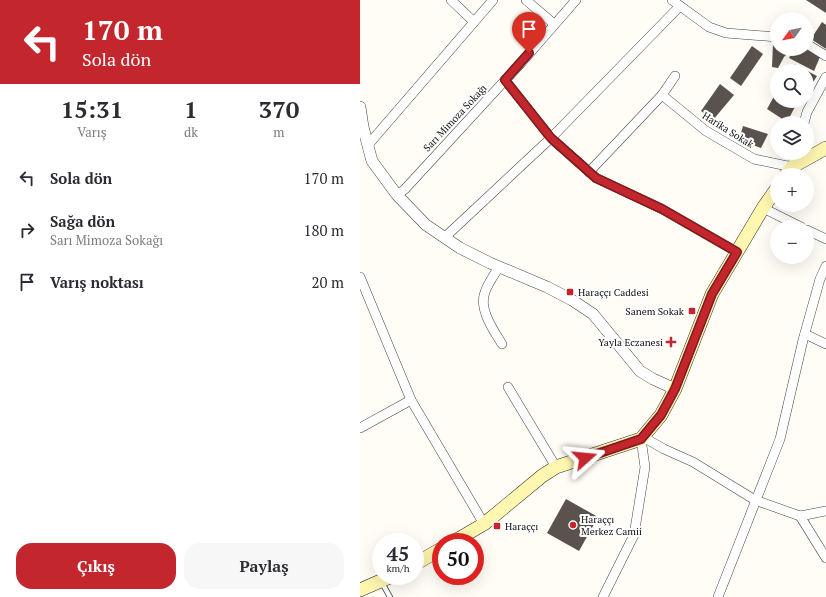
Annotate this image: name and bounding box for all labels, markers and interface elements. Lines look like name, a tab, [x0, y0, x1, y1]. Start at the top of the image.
text: 170 m	[82, 11, 163, 48]
pin	[512, 12, 546, 53]
north arrow	[770, 12, 814, 56]
map controls	[770, 12, 814, 264]
icon: left	[16, 16, 68, 68]
icon: arrive	[518, 18, 540, 40]
text: Sola dön	[82, 47, 151, 71]
button: search	[770, 64, 814, 108]
street label: Sarı Mimoza Sokağı	[421, 82, 489, 154]
text: 15:31	[61, 93, 123, 125]
text: 1	[184, 93, 198, 125]
text: 370	[259, 93, 299, 125]
street label: Harika Sokak	[700, 109, 757, 151]
button: layers	[770, 116, 814, 160]
text: Varış	[77, 123, 107, 141]
text: dk	[184, 123, 198, 141]
text: m	[273, 123, 285, 141]
icon: left	[16, 167, 38, 189]
text: Sola dön	[50, 168, 112, 188]
text: 170 m	[303, 168, 344, 188]
button: +	[770, 168, 814, 212]
text: Sağa dön	[50, 211, 115, 231]
icon: right	[16, 219, 38, 241]
text: 180 m	[303, 220, 344, 240]
button: −	[770, 220, 814, 264]
text: Sarı Mimoza Sokağı	[50, 231, 163, 249]
icon: arrive	[16, 271, 38, 293]
text: Varış noktası	[50, 272, 144, 292]
text: 20 m	[311, 272, 344, 292]
place label: Haraççı Caddesi	[578, 286, 649, 299]
marker: Haraççı Caddesi	[565, 287, 575, 297]
place label: Sanem Sokak	[625, 305, 685, 318]
marker: Sanem Sokak	[687, 306, 697, 316]
place label: Yayla Eczanesi	[598, 336, 663, 349]
marker: Yayla Eczanesi	[666, 337, 676, 347]
position arrow	[564, 437, 606, 479]
place label: Haraççı Merkez Camii	[581, 513, 642, 538]
place label: Haraççı	[505, 520, 538, 533]
marker: Haraççı Merkez Camii	[568, 520, 578, 530]
marker: Haraççı	[492, 521, 502, 531]
speed limit sign: 50	[432, 533, 484, 585]
text: 45	[387, 540, 409, 567]
button: Çıkış	[16, 543, 176, 589]
button: Paylaş	[184, 543, 344, 589]
text: km/h	[386, 562, 410, 575]

